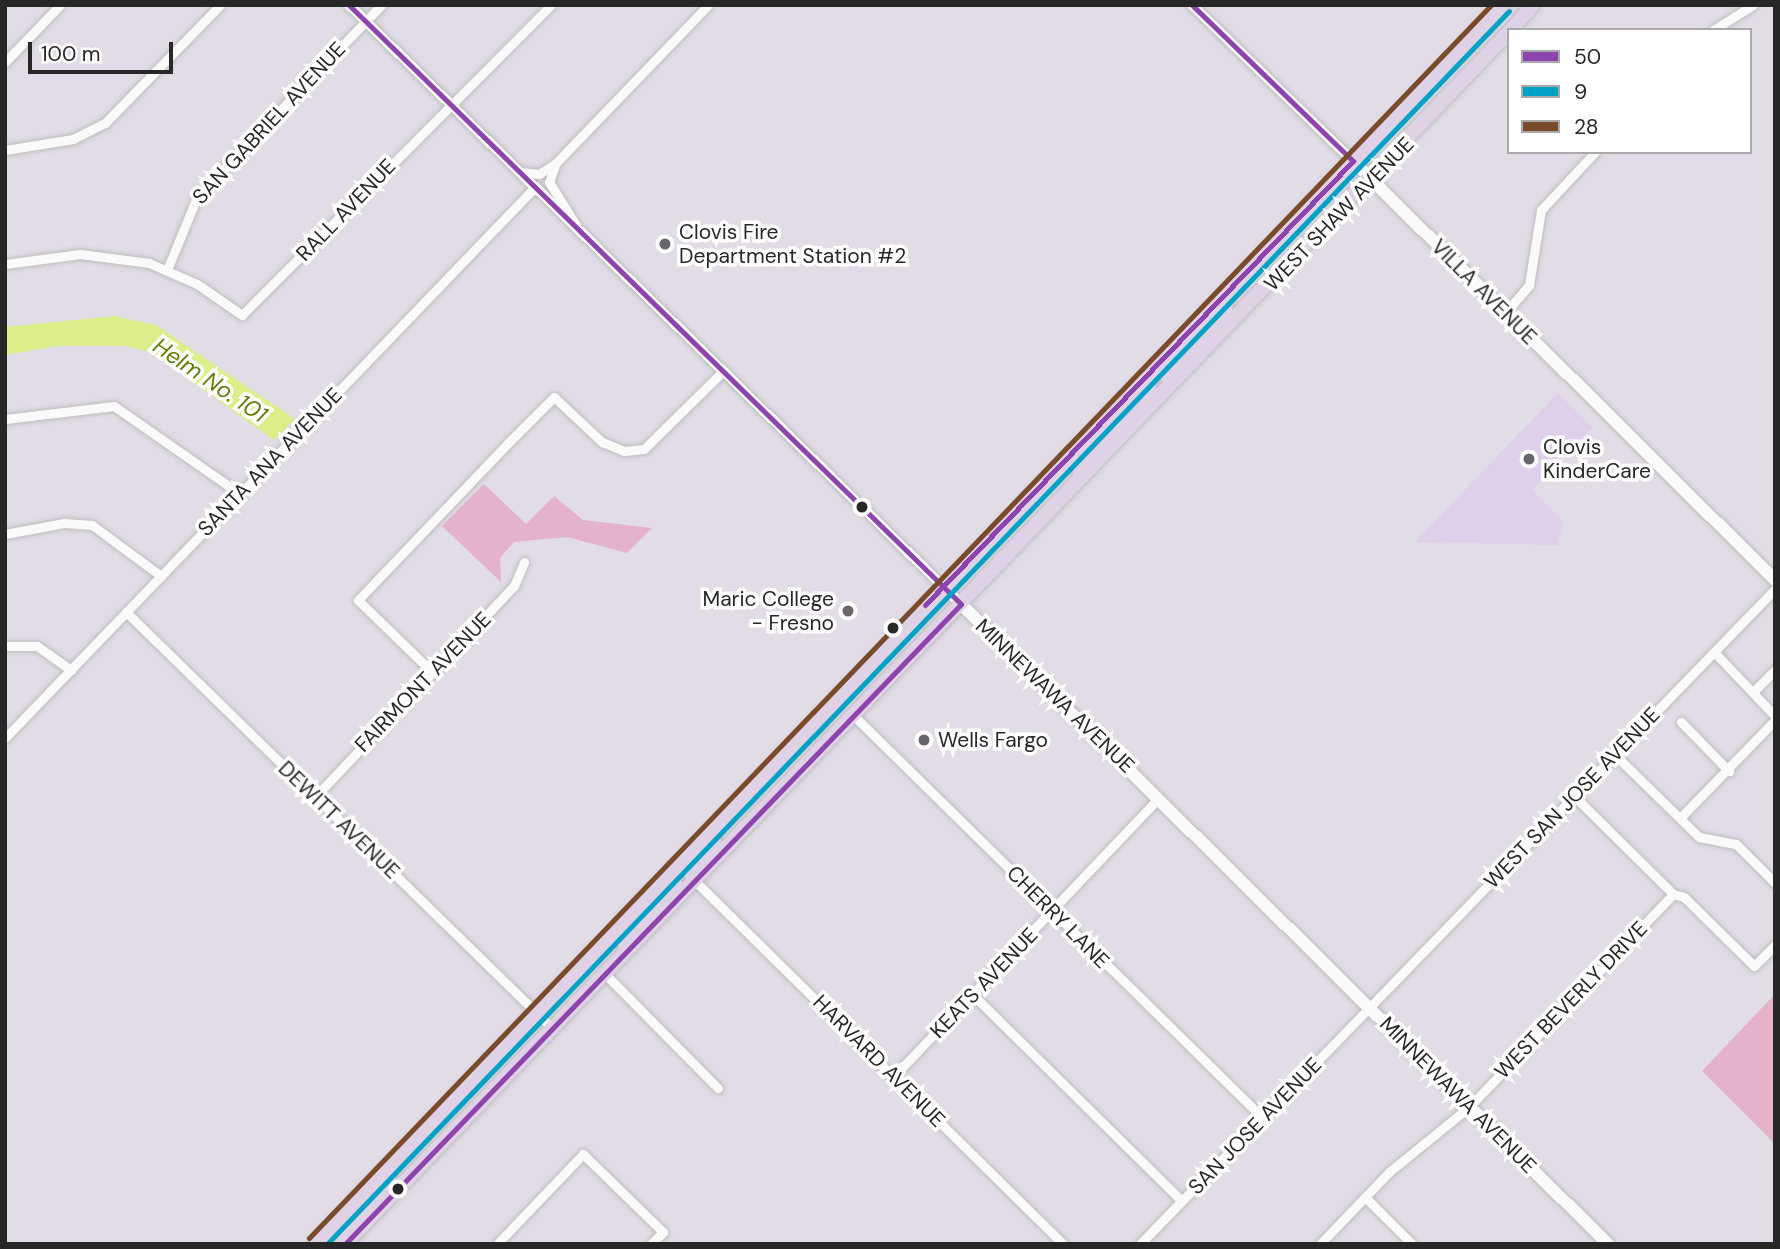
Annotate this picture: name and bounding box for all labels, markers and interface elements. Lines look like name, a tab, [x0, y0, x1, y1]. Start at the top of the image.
scale bar	[32, 28, 177, 72]
legend	[1507, 28, 1752, 154]
street label: SAN GABRIEL AVENUE	[187, 37, 351, 209]
text: 100 m	[41, 40, 101, 68]
text: 50	[1574, 43, 1601, 71]
text: 9	[1574, 78, 1587, 106]
text: 28	[1574, 113, 1599, 141]
street label: WEST SHAW AVENUE	[1259, 132, 1419, 296]
street label: RALL AVENUE	[291, 154, 401, 266]
place label: Clovis Fire Department Station #2	[679, 219, 906, 269]
street label: VILLA AVENUE	[1426, 234, 1542, 350]
marker: Clovis Fire Department Station #2	[657, 236, 673, 252]
water label: Helm No. 101	[148, 332, 272, 428]
street label: SANTA ANA AVENUE	[193, 383, 347, 541]
place label: Clovis KinderCare	[1543, 434, 1651, 484]
marker: Clovis KinderCare	[1521, 451, 1537, 467]
unlabelled marker	[855, 500, 869, 514]
place label: Maric College - Fresno	[703, 586, 834, 636]
marker: Maric College - Fresno	[840, 603, 856, 619]
street label: FAIRMONT AVENUE	[350, 607, 496, 757]
street label: MINNEWAWA AVENUE	[970, 614, 1140, 778]
unlabelled marker	[886, 621, 900, 635]
street label: WEST SAN JOSE AVENUE	[1479, 702, 1665, 894]
place label: Wells Fargo	[938, 727, 1048, 753]
marker: Wells Fargo	[916, 732, 932, 748]
street label: DEWITT AVENUE	[273, 756, 405, 884]
street label: CHERRY LANE	[1001, 860, 1115, 974]
street label: WEST BEVERLY DRIVE	[1489, 916, 1653, 1084]
street label: KEATS AVENUE	[925, 923, 1043, 1043]
street label: HARVARD AVENUE	[808, 990, 950, 1132]
street label: MINNEWAWA AVENUE	[1374, 1011, 1542, 1179]
street label: SAN JOSE AVENUE	[1183, 1052, 1327, 1200]
unlabelled marker	[391, 1182, 405, 1196]

